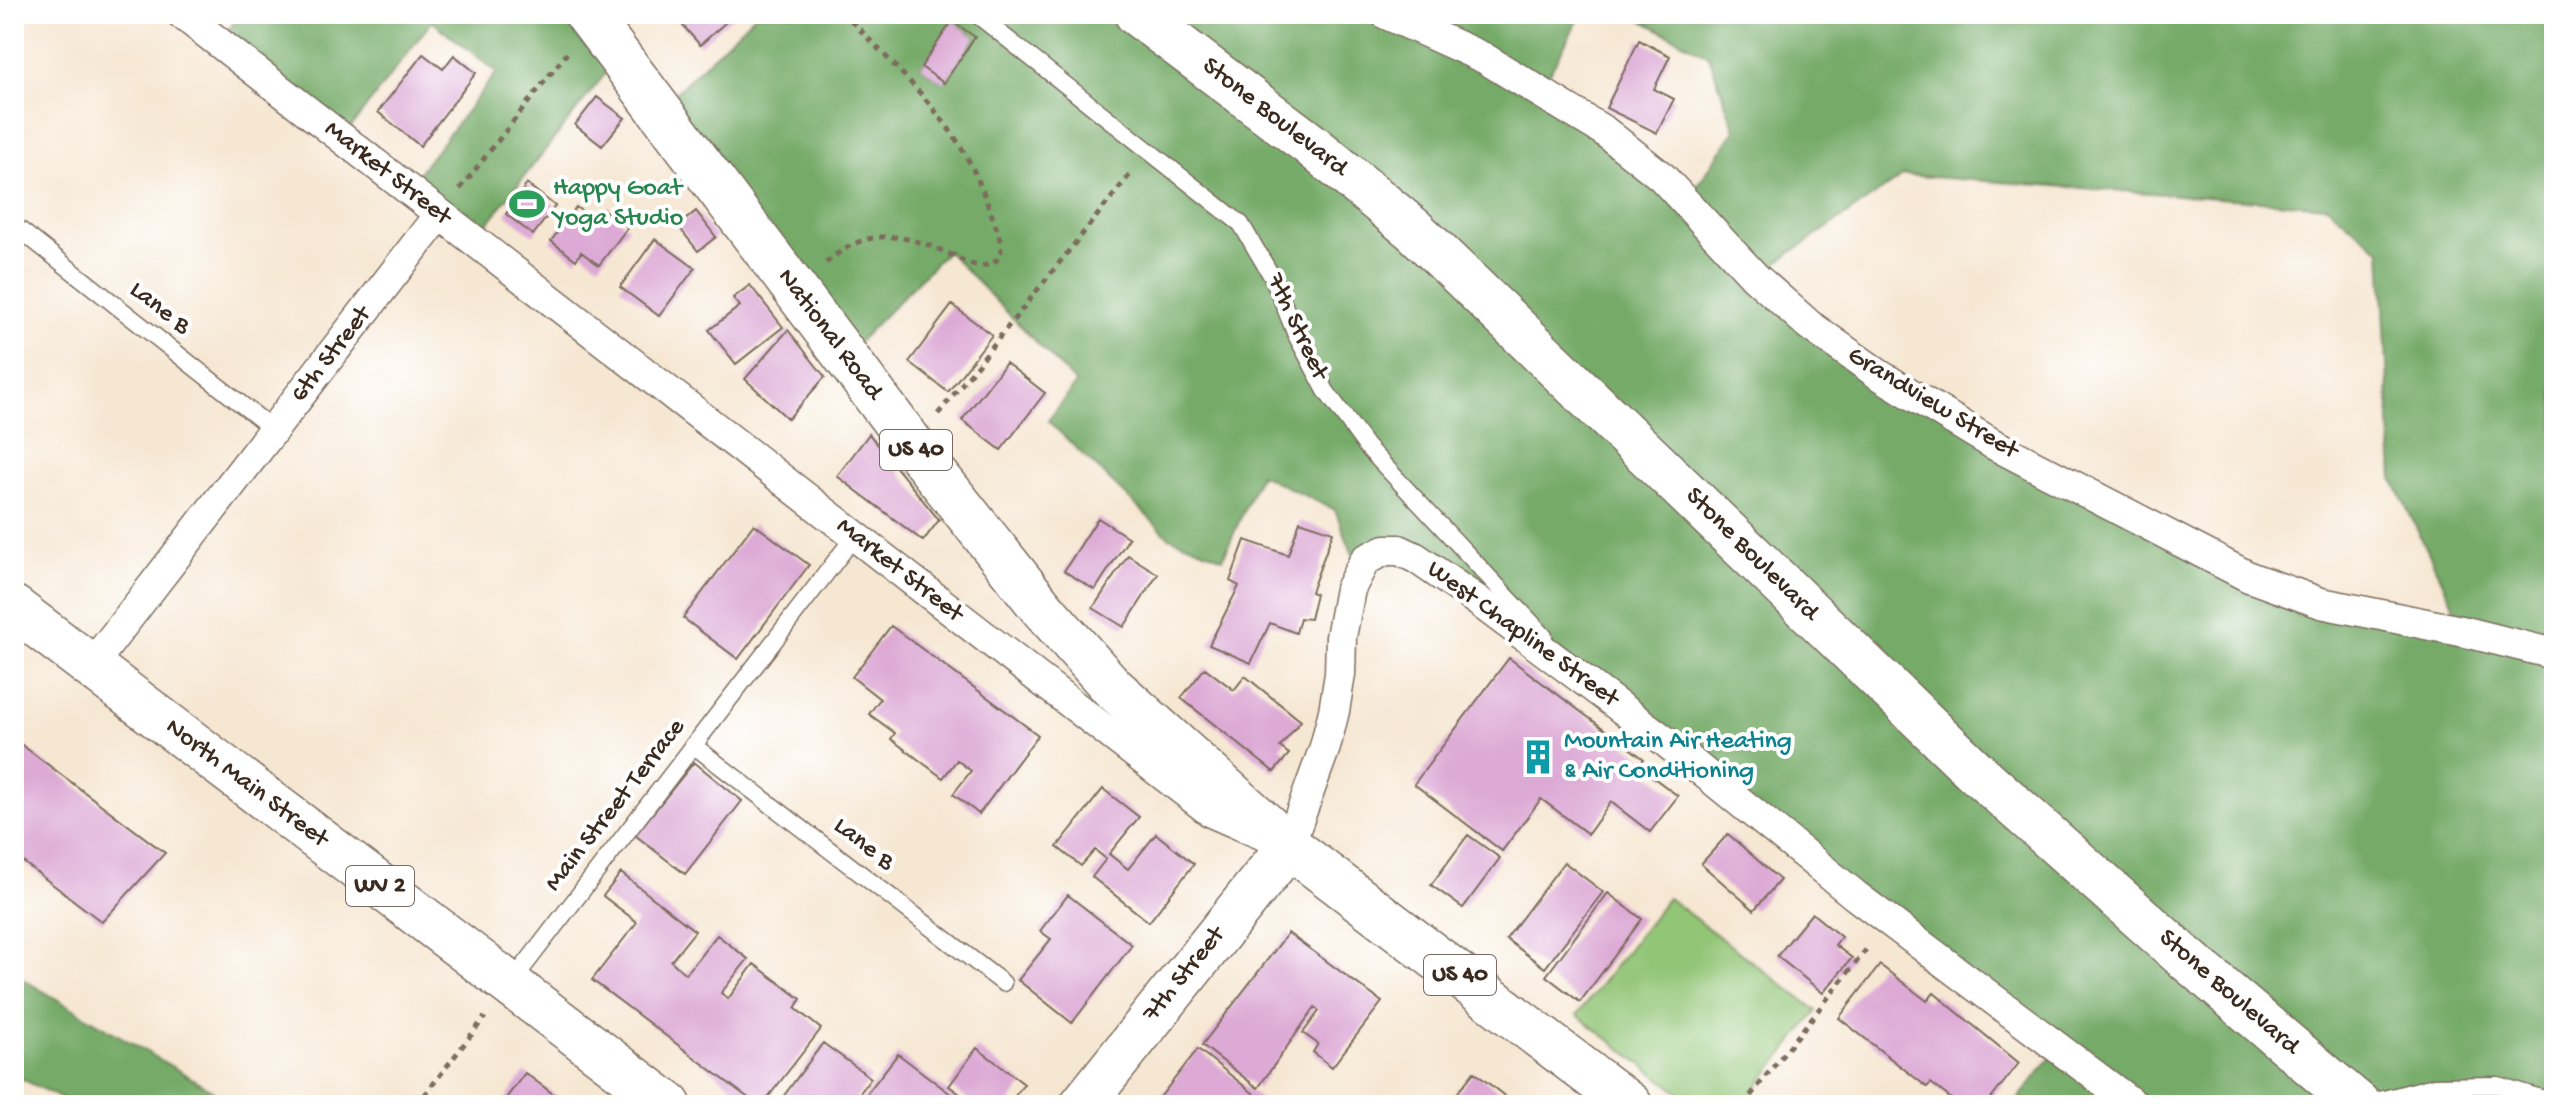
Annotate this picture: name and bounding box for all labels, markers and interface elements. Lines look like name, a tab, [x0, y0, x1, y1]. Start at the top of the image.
street label: Stone Boulevard	[1195, 51, 1354, 186]
street label: Market Street	[317, 115, 459, 235]
place label: Happy Goat Yoga Studio	[551, 174, 684, 235]
sports icon: Happy Goat Yoga Studio	[508, 185, 546, 223]
street label: National Road	[769, 263, 890, 408]
street label: 7th Street	[1258, 268, 1335, 387]
street label: Lane B	[122, 275, 196, 343]
street label: 6th Street	[285, 299, 381, 409]
street label: Grandview Street	[1841, 341, 2025, 468]
road number: US 40	[880, 430, 952, 470]
street label: Stone Boulevard	[1678, 482, 1826, 630]
street label: Market Street	[829, 512, 971, 632]
street label: West Chapline Street	[1420, 555, 1626, 716]
street label: North Main Street	[158, 713, 336, 857]
street label: Main Street Terrace	[539, 713, 693, 899]
place label: Mountain Air Heating & Air Conditioning	[1564, 727, 1792, 788]
building icon: Mountain Air Heating & Air Conditioning	[1519, 738, 1557, 776]
street label: Lane B	[826, 811, 900, 879]
road number: WV 2	[346, 866, 414, 906]
street label: 7th Street	[1137, 919, 1234, 1030]
street label: Stone Boulevard	[2151, 923, 2306, 1064]
road number: US 40	[1424, 955, 1496, 995]

